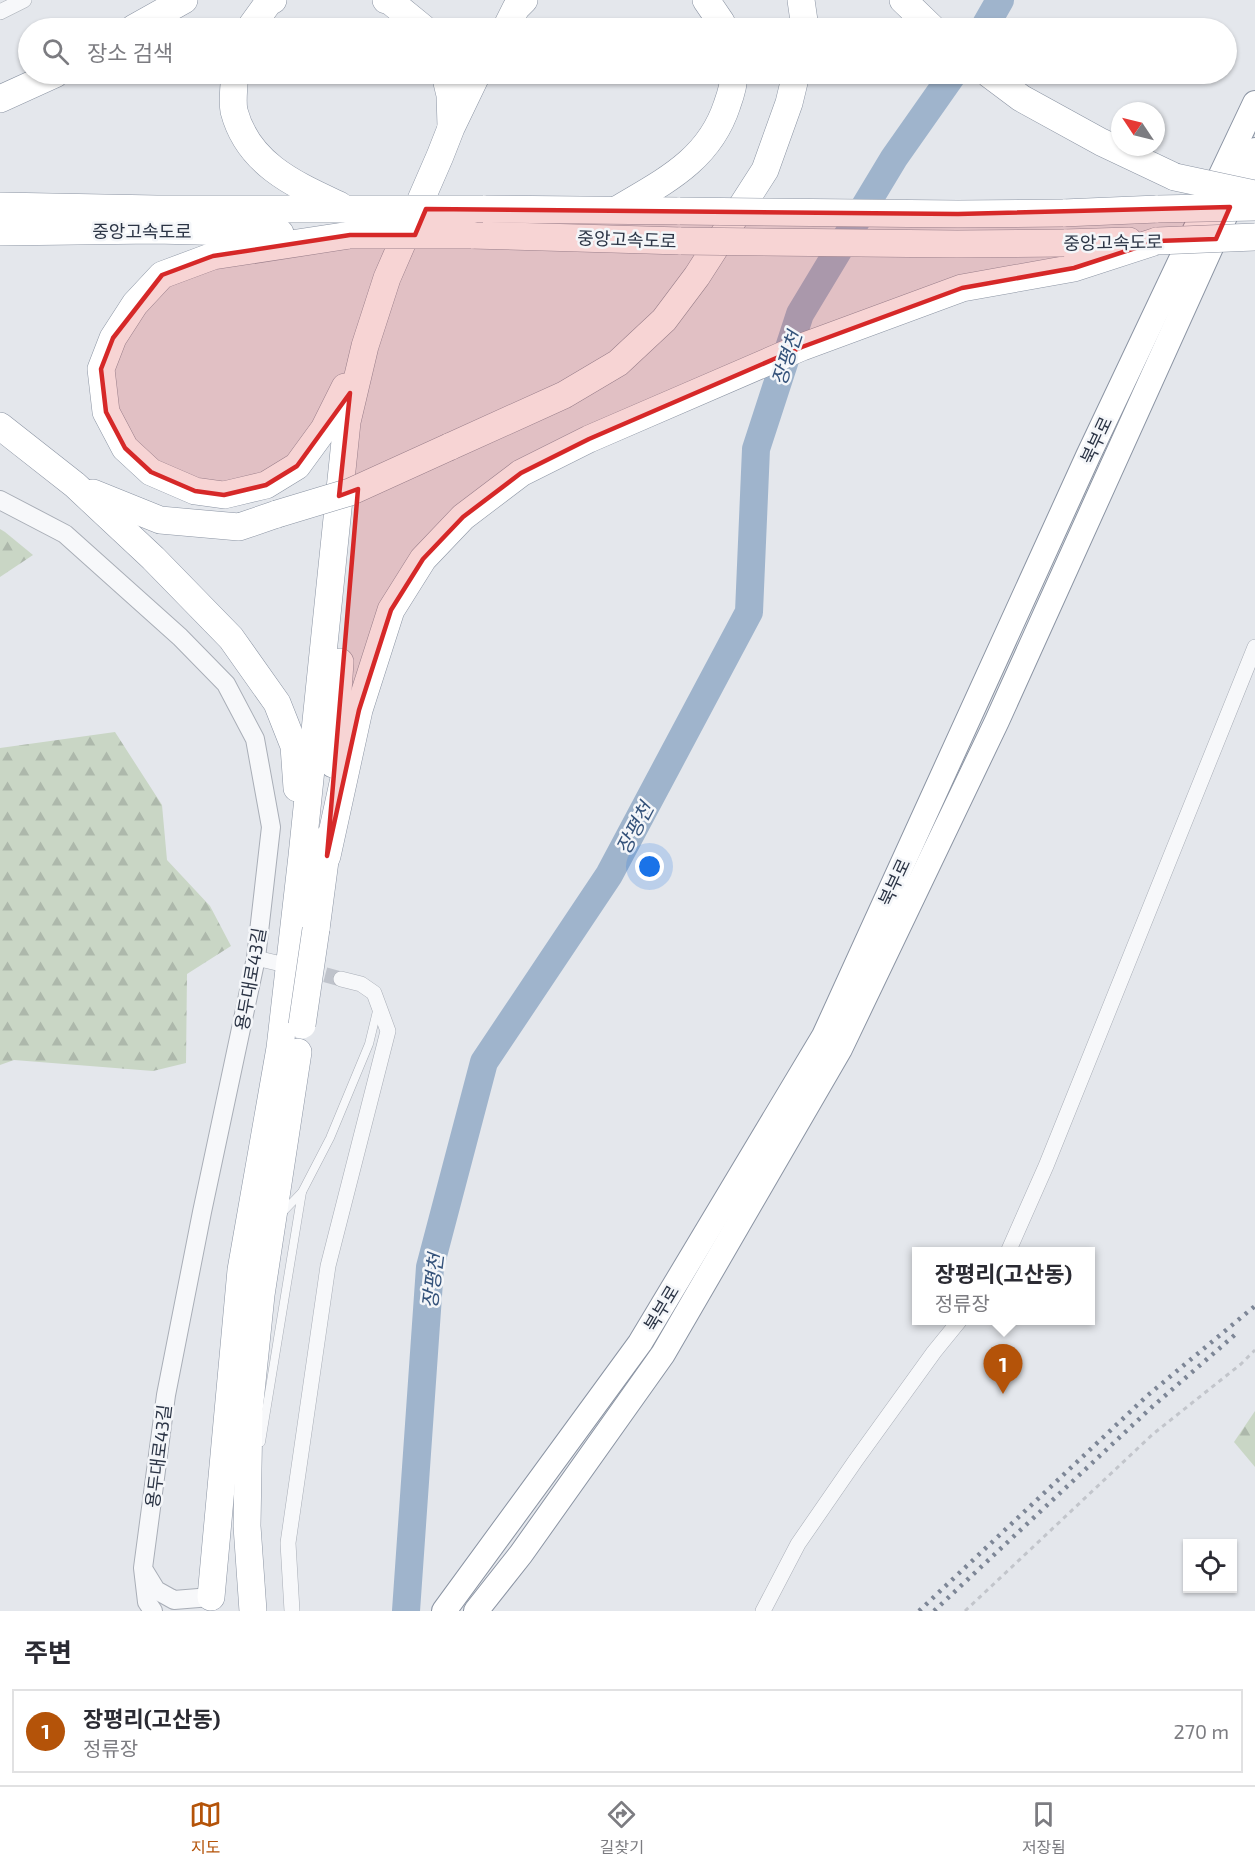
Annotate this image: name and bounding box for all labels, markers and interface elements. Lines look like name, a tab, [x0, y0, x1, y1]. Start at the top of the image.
search box	[18, 18, 1237, 84]
icon: search	[39, 35, 72, 68]
text: 장소 검색	[87, 39, 173, 65]
north arrow	[1111, 102, 1165, 156]
street label: 중앙고속도로	[92, 220, 192, 242]
street label: 중앙고속도로	[577, 226, 677, 252]
street label: 중앙고속도로	[1063, 230, 1163, 254]
water label: 장평천	[766, 326, 807, 388]
street label: 북부로	[1076, 413, 1116, 467]
water label: 장평천	[610, 796, 659, 858]
your location	[635, 852, 664, 881]
street label: 북부로	[874, 855, 914, 909]
street label: 용두대로43길	[230, 926, 270, 1032]
popup	[912, 1247, 1095, 1325]
water label: 장평천	[417, 1250, 448, 1310]
text: 장평리(고산동)	[935, 1260, 1072, 1286]
street label: 북부로	[639, 1281, 683, 1335]
text: 정류장	[935, 1291, 990, 1315]
pin: 1	[984, 1344, 1022, 1394]
street label: 용두대로43길	[141, 1403, 175, 1509]
map controls	[1183, 1539, 1237, 1593]
button: locate	[1183, 1539, 1237, 1593]
text: 주변	[24, 1636, 72, 1667]
text: 장평리(고산동)	[83, 1705, 221, 1731]
text: 1	[41, 1719, 50, 1743]
text: 270 m	[1173, 1719, 1229, 1743]
text: 정류장	[83, 1736, 138, 1760]
tab: 지도	[189, 1798, 222, 1858]
tab: 길찾기	[600, 1798, 644, 1858]
tab: 저장됨	[1022, 1798, 1066, 1858]

